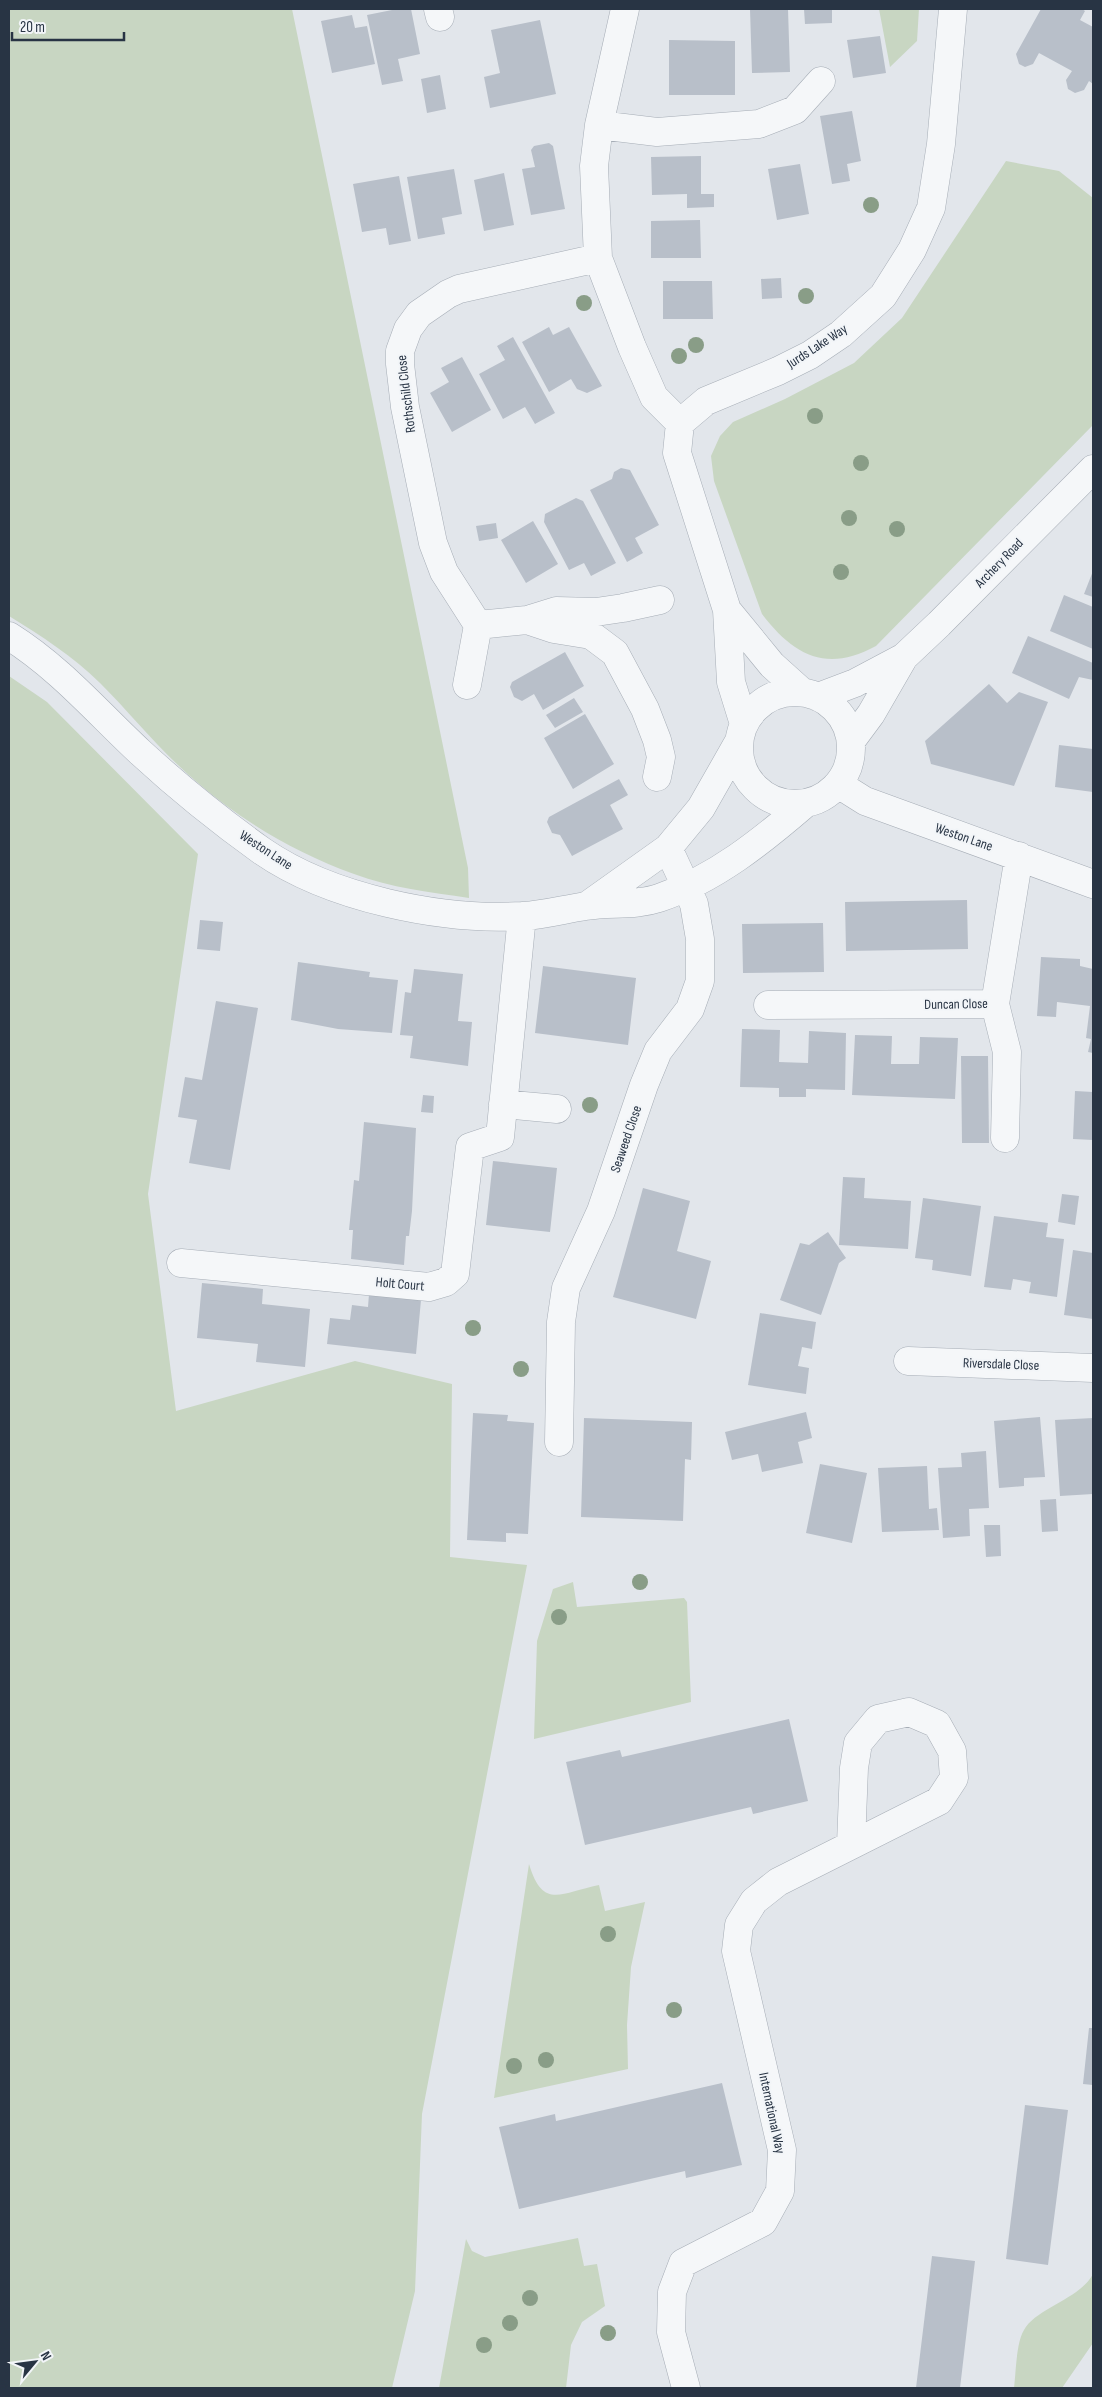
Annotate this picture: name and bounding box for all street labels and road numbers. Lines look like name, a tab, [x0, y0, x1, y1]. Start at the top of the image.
street label: Jurds Lake Way	[783, 320, 851, 372]
street label: Rothschild Close	[393, 354, 419, 434]
street label: Archery Road	[971, 535, 1027, 592]
street label: Weston Lane	[933, 819, 995, 855]
street label: Weston Lane	[236, 827, 296, 873]
street label: Duncan Close	[924, 995, 988, 1013]
street label: Seaweed Close	[607, 1103, 645, 1175]
street label: Holt Court	[375, 1273, 425, 1295]
street label: Riversdale Close	[963, 1354, 1039, 1374]
street label: International Way	[755, 2071, 789, 2156]

